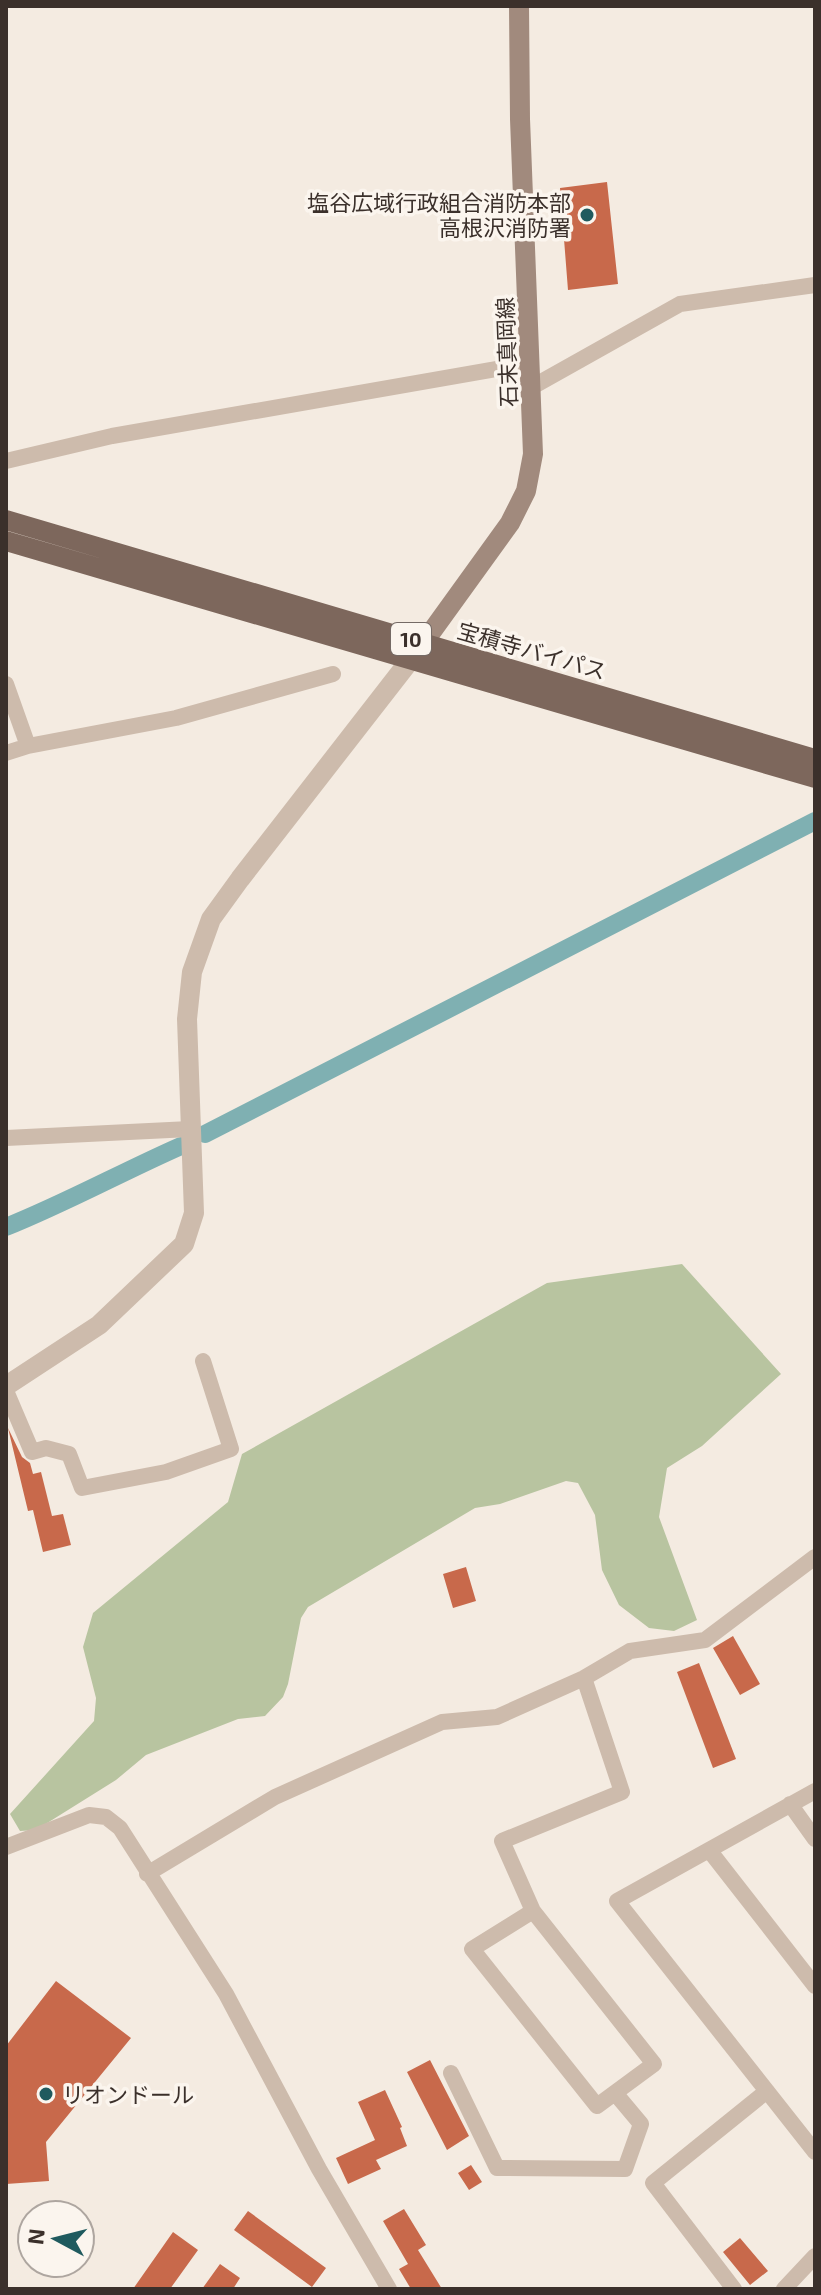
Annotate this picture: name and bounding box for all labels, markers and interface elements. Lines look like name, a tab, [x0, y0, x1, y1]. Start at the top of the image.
place label: 塩谷広域行政組合消防本部 高根沢消防署	[307, 189, 571, 240]
marker: 塩谷広域行政組合消防本部 高根沢消防署	[578, 206, 596, 224]
street label: 石末真岡線	[491, 297, 521, 407]
street label: 宝積寺バイパス	[455, 616, 609, 684]
road number: 10	[391, 623, 431, 655]
place label: リオンドール	[62, 2081, 194, 2107]
marker: リオンドール	[37, 2085, 55, 2103]
north arrow	[16, 2199, 96, 2279]
text: N	[21, 2227, 49, 2246]

